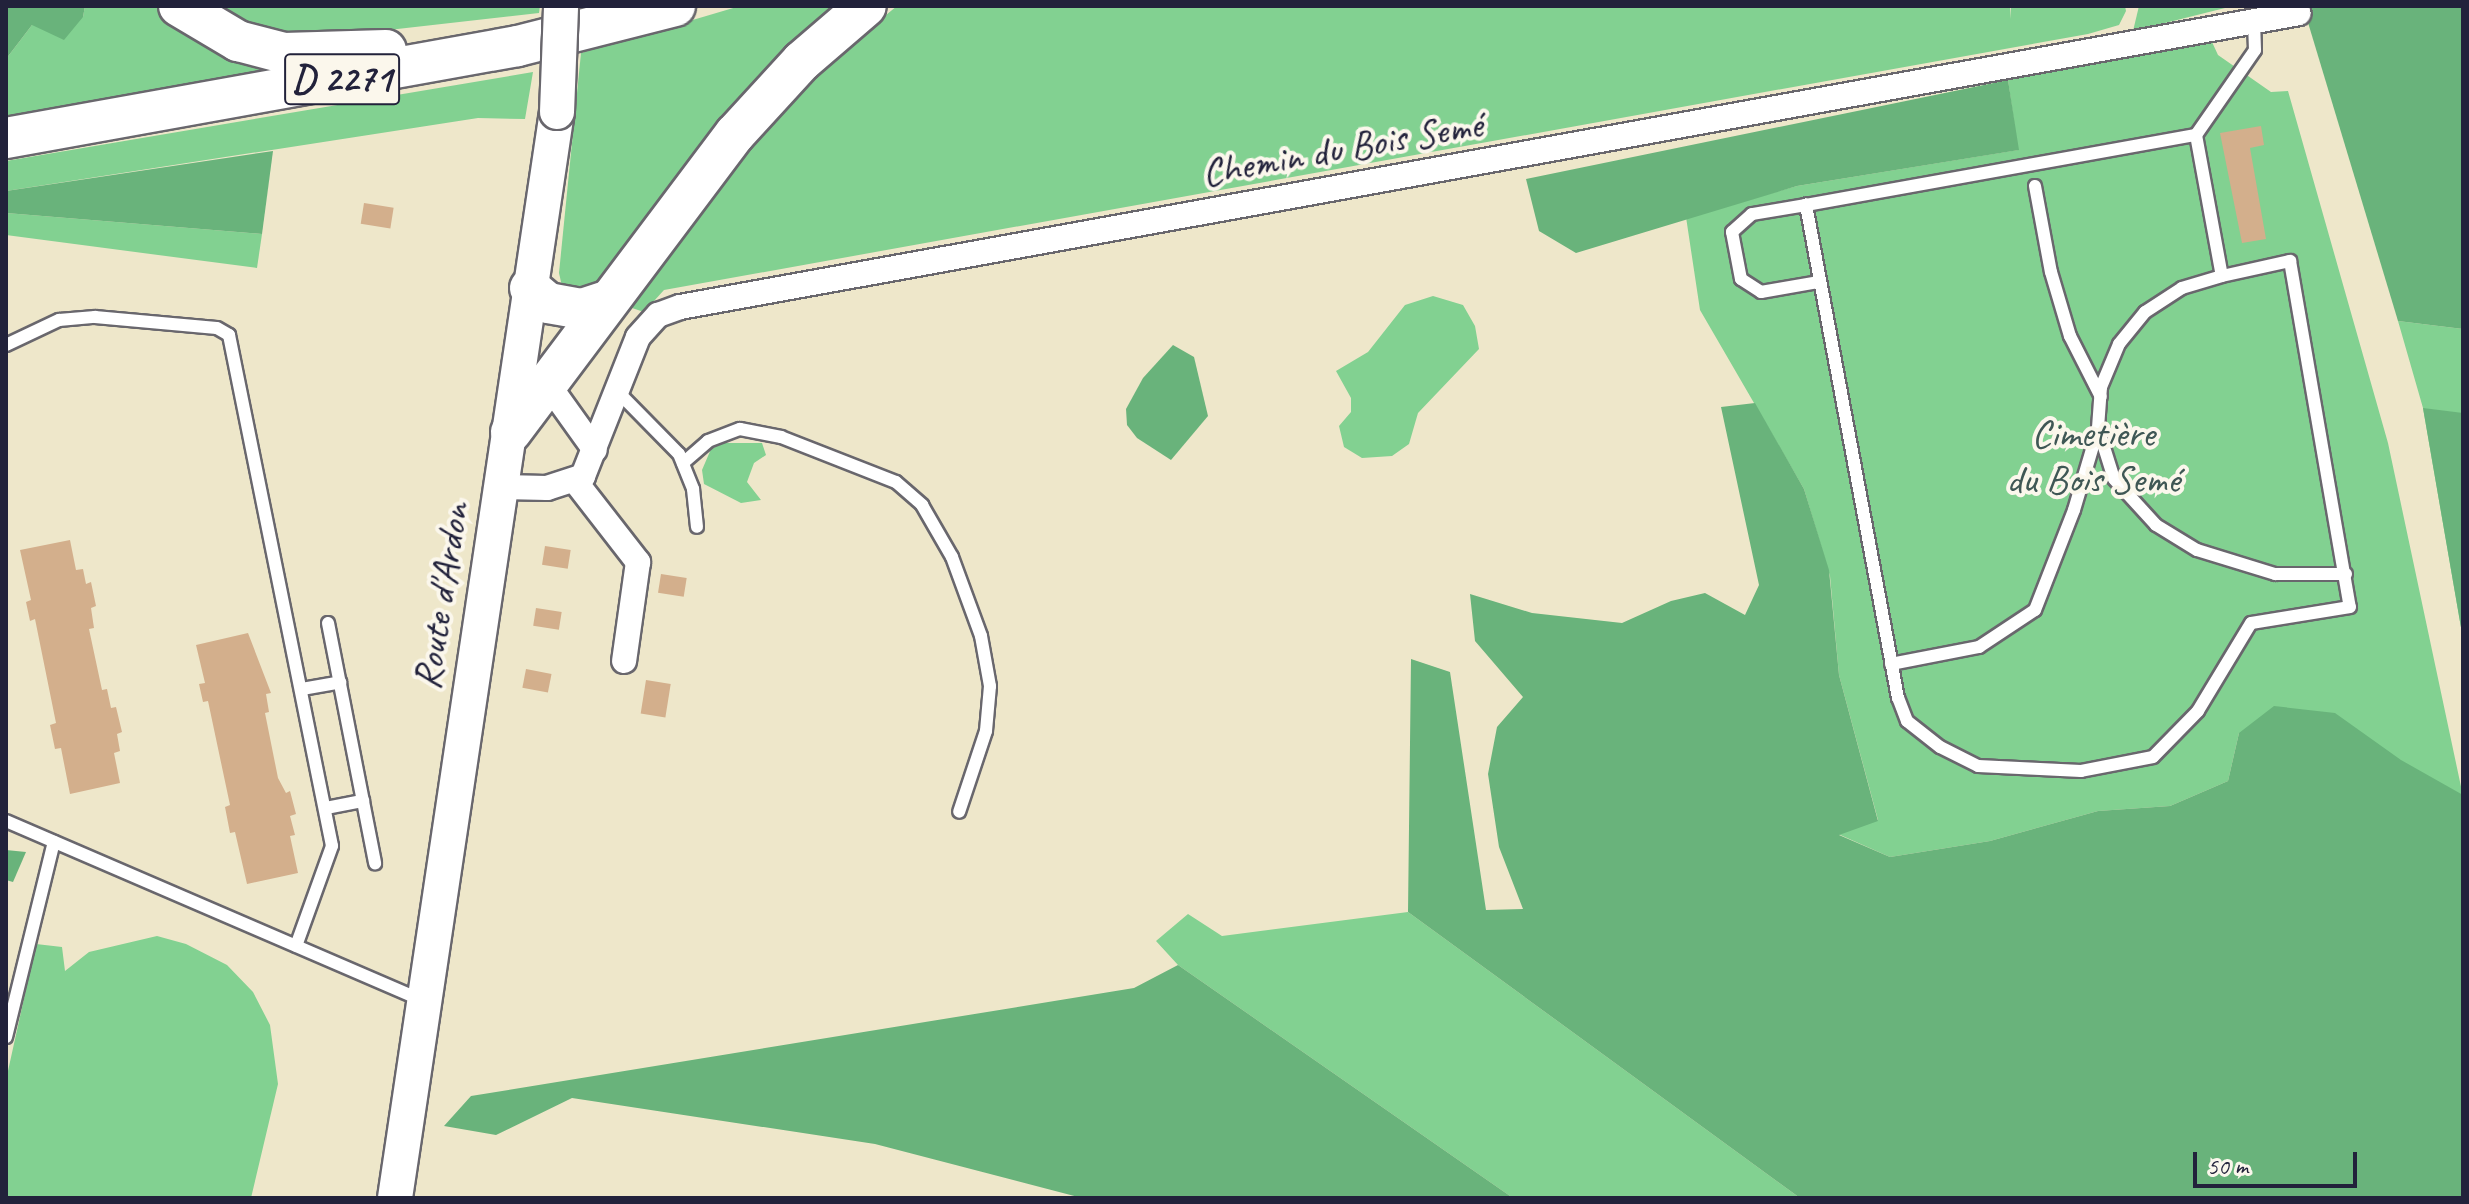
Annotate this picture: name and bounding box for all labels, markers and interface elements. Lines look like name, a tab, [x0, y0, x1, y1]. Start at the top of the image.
road number: D 2271	[284, 45, 400, 113]
street label: Chemin du Bois Semé	[1199, 100, 1485, 196]
park label: Cimetière du Bois Semé	[2007, 409, 2179, 503]
street label: Route d'Ardon	[403, 499, 479, 693]
scale bar	[2197, 1136, 2361, 1186]
text: 50 m	[2207, 1151, 2248, 1181]

